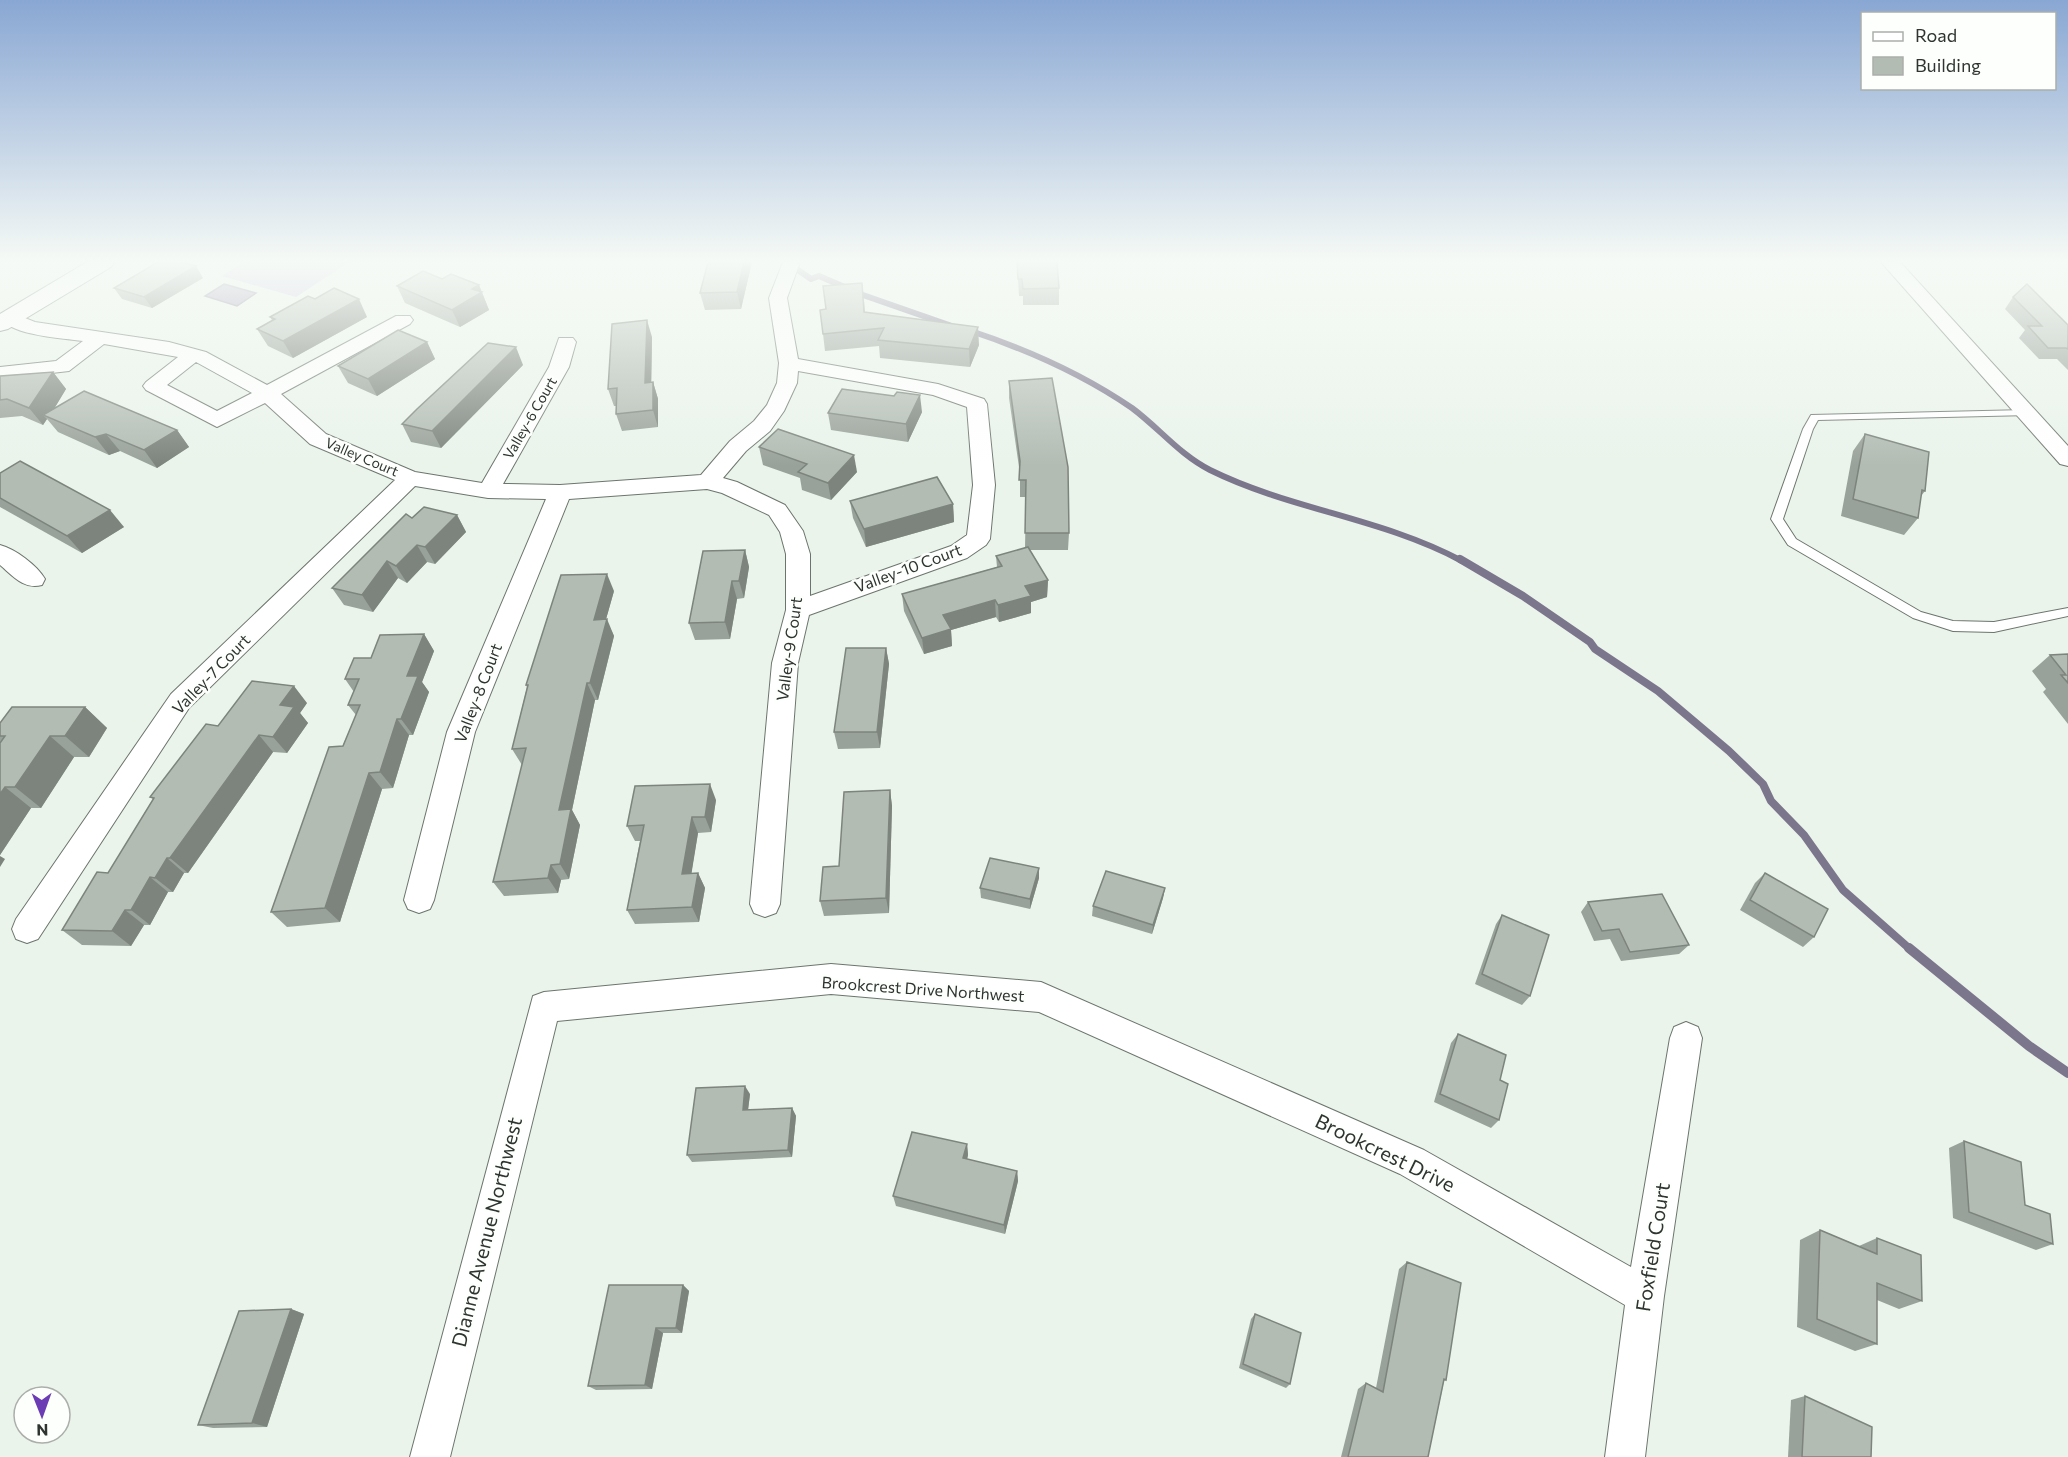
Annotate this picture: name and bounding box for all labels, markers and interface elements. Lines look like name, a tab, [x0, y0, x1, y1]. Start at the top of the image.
legend	[1861, 12, 2056, 90]
text: Road	[1915, 24, 1957, 46]
text: Building	[1915, 54, 1981, 76]
street label: Valley-6 Court	[499, 373, 560, 462]
street label: Valley Court	[323, 434, 401, 480]
street label: Valley-10 Court	[852, 539, 964, 596]
street label: Valley-9 Court	[772, 595, 805, 702]
street label: Valley-7 Court	[168, 629, 254, 718]
street label: Valley-8 Court	[450, 640, 505, 745]
street label: Brookcrest Drive Northwest	[821, 972, 1026, 1005]
street label: Brookcrest Drive	[1312, 1108, 1459, 1196]
street label: Dianne Avenue Northwest	[446, 1114, 526, 1349]
street label: Foxfield Court	[1630, 1181, 1674, 1313]
north arrow	[12, 1385, 72, 1445]
text: N	[36, 1421, 48, 1440]

